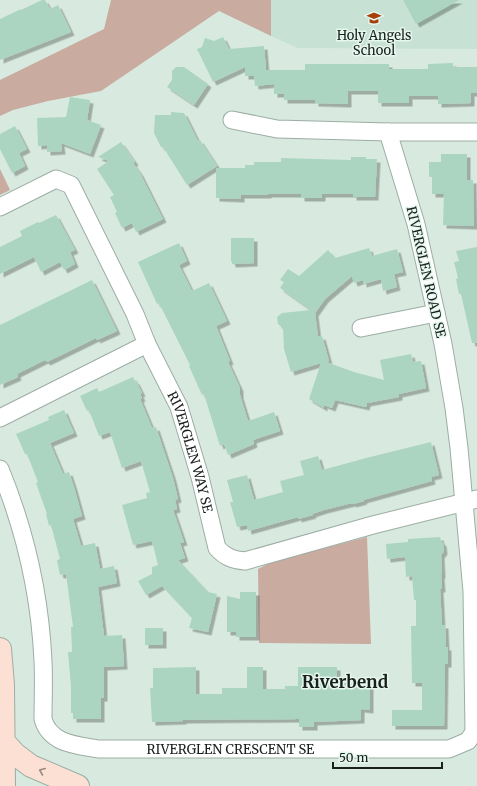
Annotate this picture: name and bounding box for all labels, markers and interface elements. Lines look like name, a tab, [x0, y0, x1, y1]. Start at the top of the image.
school or university icon: Holy Angels School	[366, 10, 382, 26]
place label: Holy Angels School	[337, 27, 411, 59]
street label: RIVERGLEN ROAD SE	[403, 205, 450, 340]
street label: RIVERGLEN WAY SE	[164, 388, 217, 515]
district label: Riverbend	[302, 671, 389, 693]
street label: RIVERGLEN CRESCENT SE	[147, 741, 315, 758]
scale bar	[333, 744, 442, 770]
text: 50 m	[339, 750, 368, 765]
one-way arrow	[38, 768, 46, 776]

